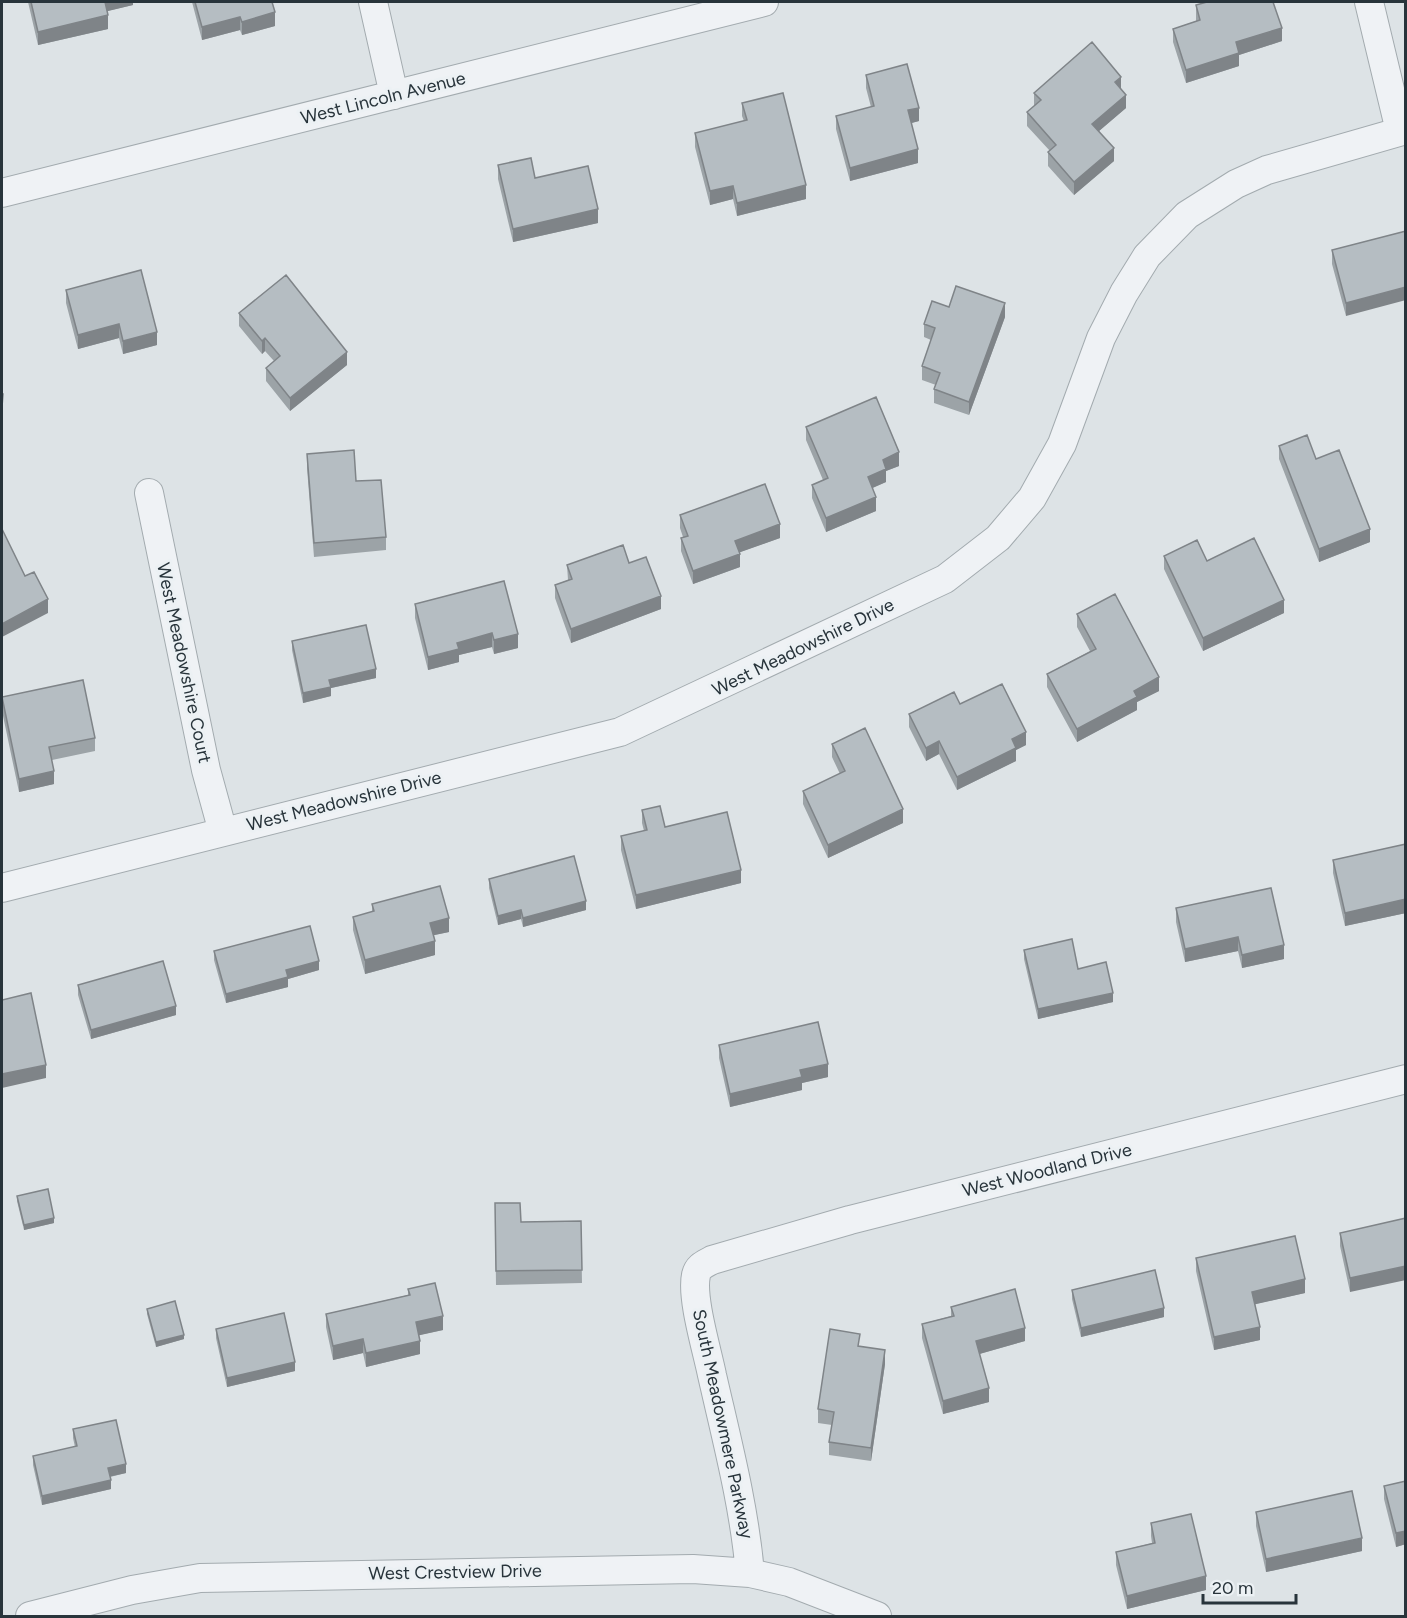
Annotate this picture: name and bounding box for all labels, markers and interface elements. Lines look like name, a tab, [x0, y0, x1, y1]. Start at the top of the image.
street label: West Lincoln Avenue	[298, 67, 468, 129]
street label: West Meadowshire Court	[152, 561, 216, 765]
street label: West Meadowshire Drive	[708, 593, 898, 701]
street label: West Meadowshire Drive	[244, 766, 444, 836]
street label: West Woodland Drive	[960, 1138, 1134, 1202]
street label: South Meadowmere Parkway	[688, 1307, 758, 1541]
street label: West Crestview Drive	[368, 1559, 542, 1585]
scale bar	[1203, 1567, 1296, 1605]
text: 20 m	[1212, 1577, 1253, 1599]

